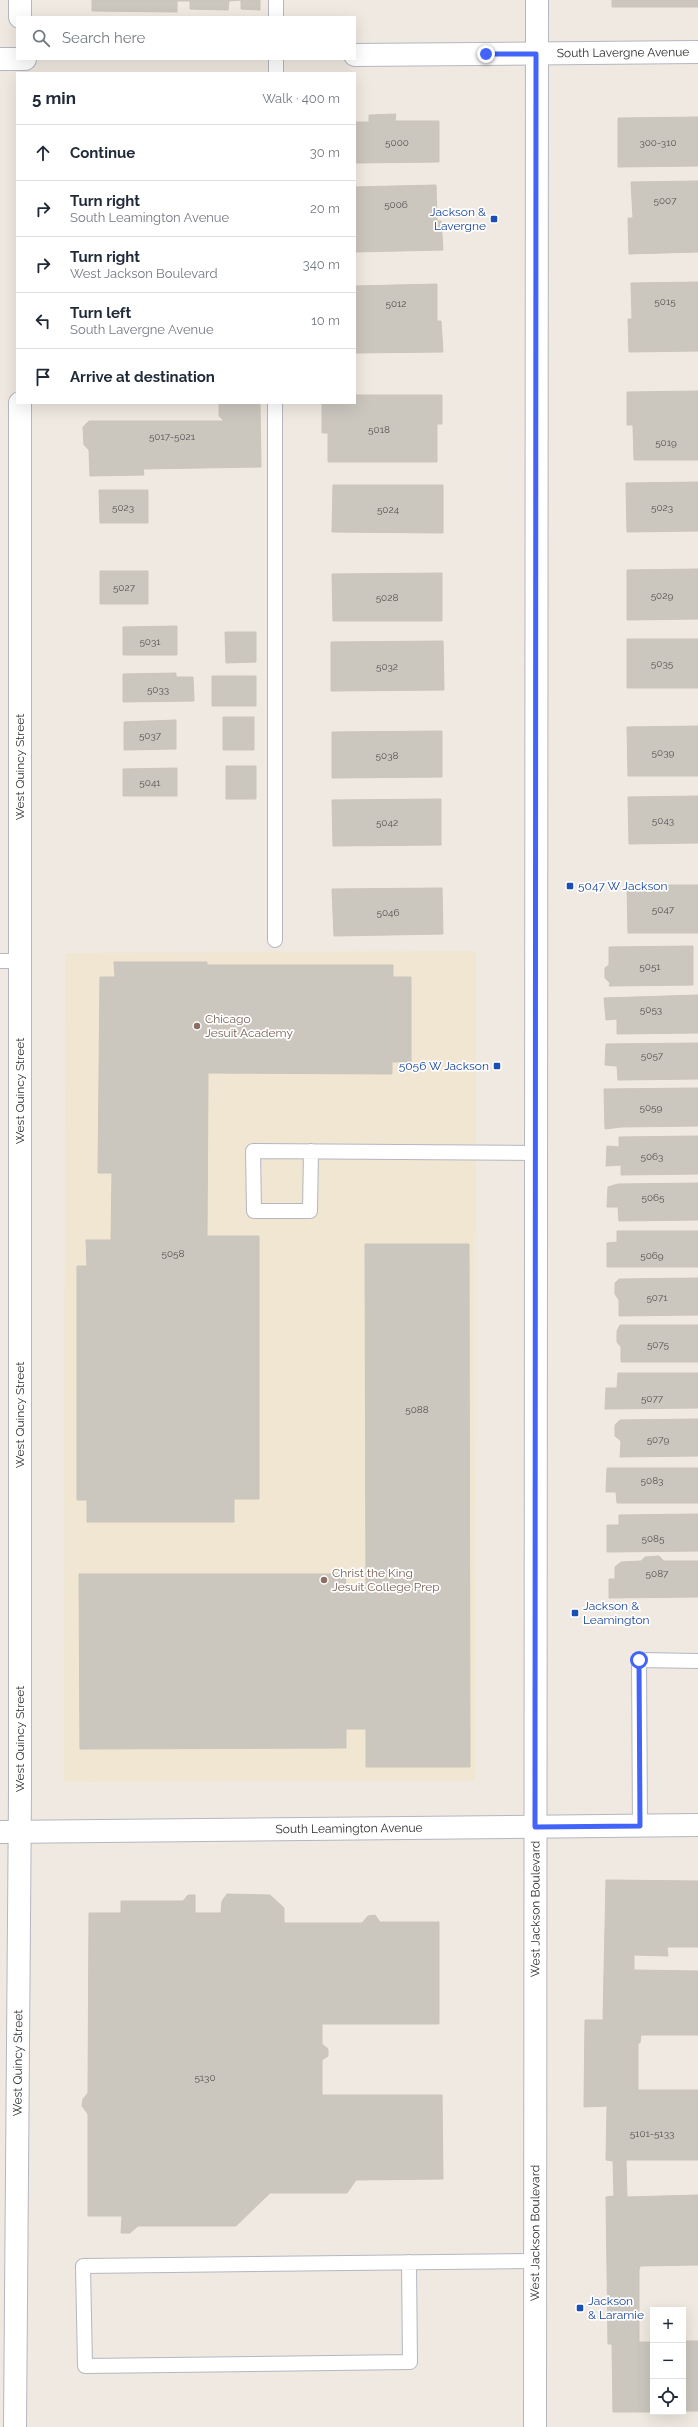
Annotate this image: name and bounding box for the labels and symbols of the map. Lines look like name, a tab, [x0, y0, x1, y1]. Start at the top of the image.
route end	[477, 45, 495, 63]
street label: South Lavergne Avenue	[557, 45, 689, 60]
house number: 5000	[385, 137, 409, 148]
house number: 300-310	[639, 137, 677, 148]
house number: 5007	[654, 195, 677, 206]
house number: 5006	[384, 199, 408, 210]
place label: Jackson & Lavergne	[430, 205, 486, 233]
marker: Jackson & Lavergne	[489, 214, 499, 224]
house number: 5015	[654, 296, 676, 307]
house number: 5012	[385, 298, 407, 309]
house number: 5018	[368, 424, 390, 435]
house number: 5017-5021	[149, 431, 196, 442]
house number: 5019	[655, 437, 677, 448]
house number: 5023	[112, 502, 134, 513]
house number: 5023	[651, 502, 673, 513]
house number: 5024	[377, 504, 400, 515]
house number: 5027	[113, 582, 136, 593]
house number: 5029	[651, 590, 673, 601]
house number: 5028	[376, 592, 398, 603]
house number: 5031	[139, 636, 161, 647]
house number: 5035	[651, 658, 674, 669]
house number: 5032	[376, 661, 398, 672]
house number: 5033	[147, 684, 169, 695]
street label: West Quincy Street	[13, 714, 27, 820]
house number: 5037	[139, 730, 162, 741]
house number: 5039	[652, 747, 675, 758]
house number: 5038	[376, 750, 398, 761]
house number: 5041	[139, 777, 161, 788]
house number: 5043	[652, 815, 674, 826]
house number: 5042	[376, 817, 398, 828]
place label: 5047 W Jackson	[578, 879, 667, 893]
marker: 5047 W Jackson	[565, 881, 575, 891]
house number: 5047	[652, 904, 675, 915]
house number: 5046	[376, 907, 400, 918]
house number: 5051	[639, 961, 661, 972]
house number: 5053	[640, 1004, 662, 1015]
place label: Chicago Jesuit Academy	[205, 1012, 293, 1040]
marker: Chicago Jesuit Academy	[192, 1021, 202, 1031]
street label: West Quincy Street	[13, 1038, 27, 1144]
house number: 5057	[641, 1050, 664, 1061]
place label: 5056 W Jackson	[399, 1059, 489, 1073]
marker: 5056 W Jackson	[492, 1061, 502, 1071]
house number: 5059	[640, 1102, 663, 1113]
house number: 5063	[641, 1151, 663, 1162]
house number: 5065	[641, 1192, 665, 1203]
house number: 5058	[162, 1248, 185, 1259]
house number: 5069	[640, 1250, 664, 1261]
house number: 5071	[646, 1292, 668, 1303]
house number: 5075	[647, 1339, 670, 1350]
street label: West Quincy Street	[13, 1362, 27, 1468]
house number: 5077	[641, 1393, 664, 1404]
house number: 5088	[405, 1404, 429, 1415]
house number: 5079	[647, 1434, 669, 1445]
house number: 5083	[641, 1475, 663, 1486]
house number: 5085	[642, 1533, 665, 1544]
place label: Christ the King Jesuit College Prep	[332, 1566, 440, 1594]
house number: 5087	[646, 1568, 669, 1579]
marker: Christ the King Jesuit College Prep	[319, 1575, 329, 1585]
place label: Jackson & Leamington	[583, 1599, 650, 1627]
marker: Jackson & Leamington	[570, 1608, 580, 1618]
route start	[630, 1651, 648, 1669]
street label: West Quincy Street	[13, 1686, 27, 1792]
street label: South Leamington Avenue	[275, 1821, 423, 1836]
street label: West Jackson Boulevard	[528, 1841, 542, 1977]
street label: West Quincy Street	[10, 2010, 25, 2116]
house number: 5130	[194, 2072, 216, 2083]
house number: 5101-5133	[630, 2128, 674, 2139]
street label: West Jackson Boulevard	[528, 2165, 542, 2301]
place label: Jackson & Laramie	[588, 2294, 644, 2322]
marker: Jackson & Laramie	[575, 2303, 585, 2313]

